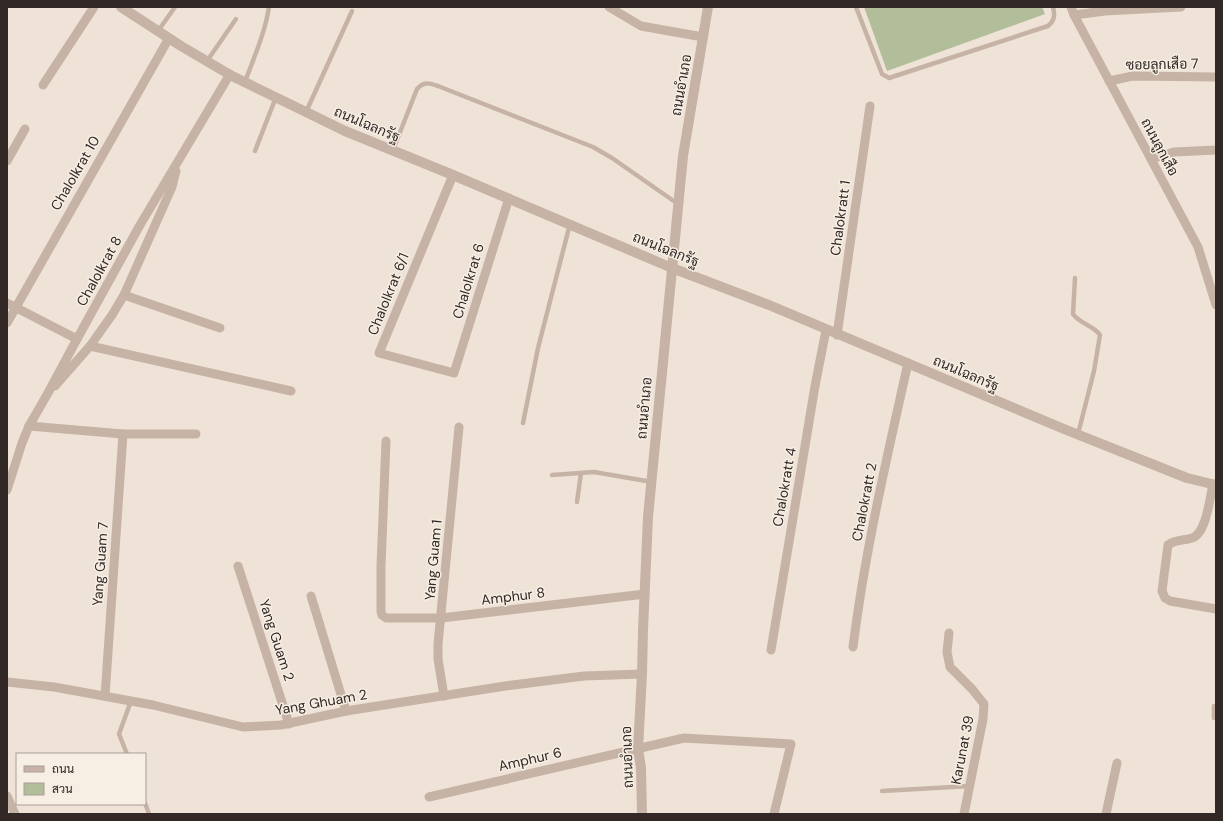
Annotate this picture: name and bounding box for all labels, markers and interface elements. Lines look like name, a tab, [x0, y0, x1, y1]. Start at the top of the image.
street label: ถนนอำเภอ	[667, 53, 695, 117]
street label: ซอยลูกเสือ 7	[1125, 54, 1199, 75]
street label: ถนนโฉลกรัฐ	[331, 102, 403, 146]
street label: ถนนลูกเสือ	[1136, 115, 1183, 179]
street label: Chalolkrat 10	[46, 133, 104, 213]
street label: Chalokratt 1	[826, 179, 854, 257]
street label: ถนนโฉลกรัฐ	[630, 228, 702, 270]
street label: Chalolkrat 8	[72, 233, 126, 309]
street label: Chalolkrat 6	[448, 241, 488, 321]
street label: Chalolkrat 6/1	[363, 250, 413, 338]
street label: ถนนโฉลกรัฐ	[930, 351, 1002, 395]
street label: ถนนอำเภอ	[632, 376, 656, 440]
street label: Chalokratt 4	[768, 446, 800, 528]
street label: Chalokratt 2	[848, 461, 880, 543]
street label: Yang Guam 1	[420, 519, 446, 601]
street label: Yang Guam 7	[88, 521, 112, 607]
street label: Amphur 8	[480, 583, 546, 609]
street label: Yang Guam 2	[255, 597, 299, 683]
street label: Yang Ghuam 2	[274, 685, 368, 719]
street label: Karunat 39	[946, 714, 978, 786]
street label: ถนนอำเภอ	[617, 726, 637, 788]
street label: Amphur 6	[497, 743, 563, 775]
legend	[16, 753, 146, 805]
text: ถนน	[52, 761, 75, 777]
text: สวน	[52, 781, 73, 797]

